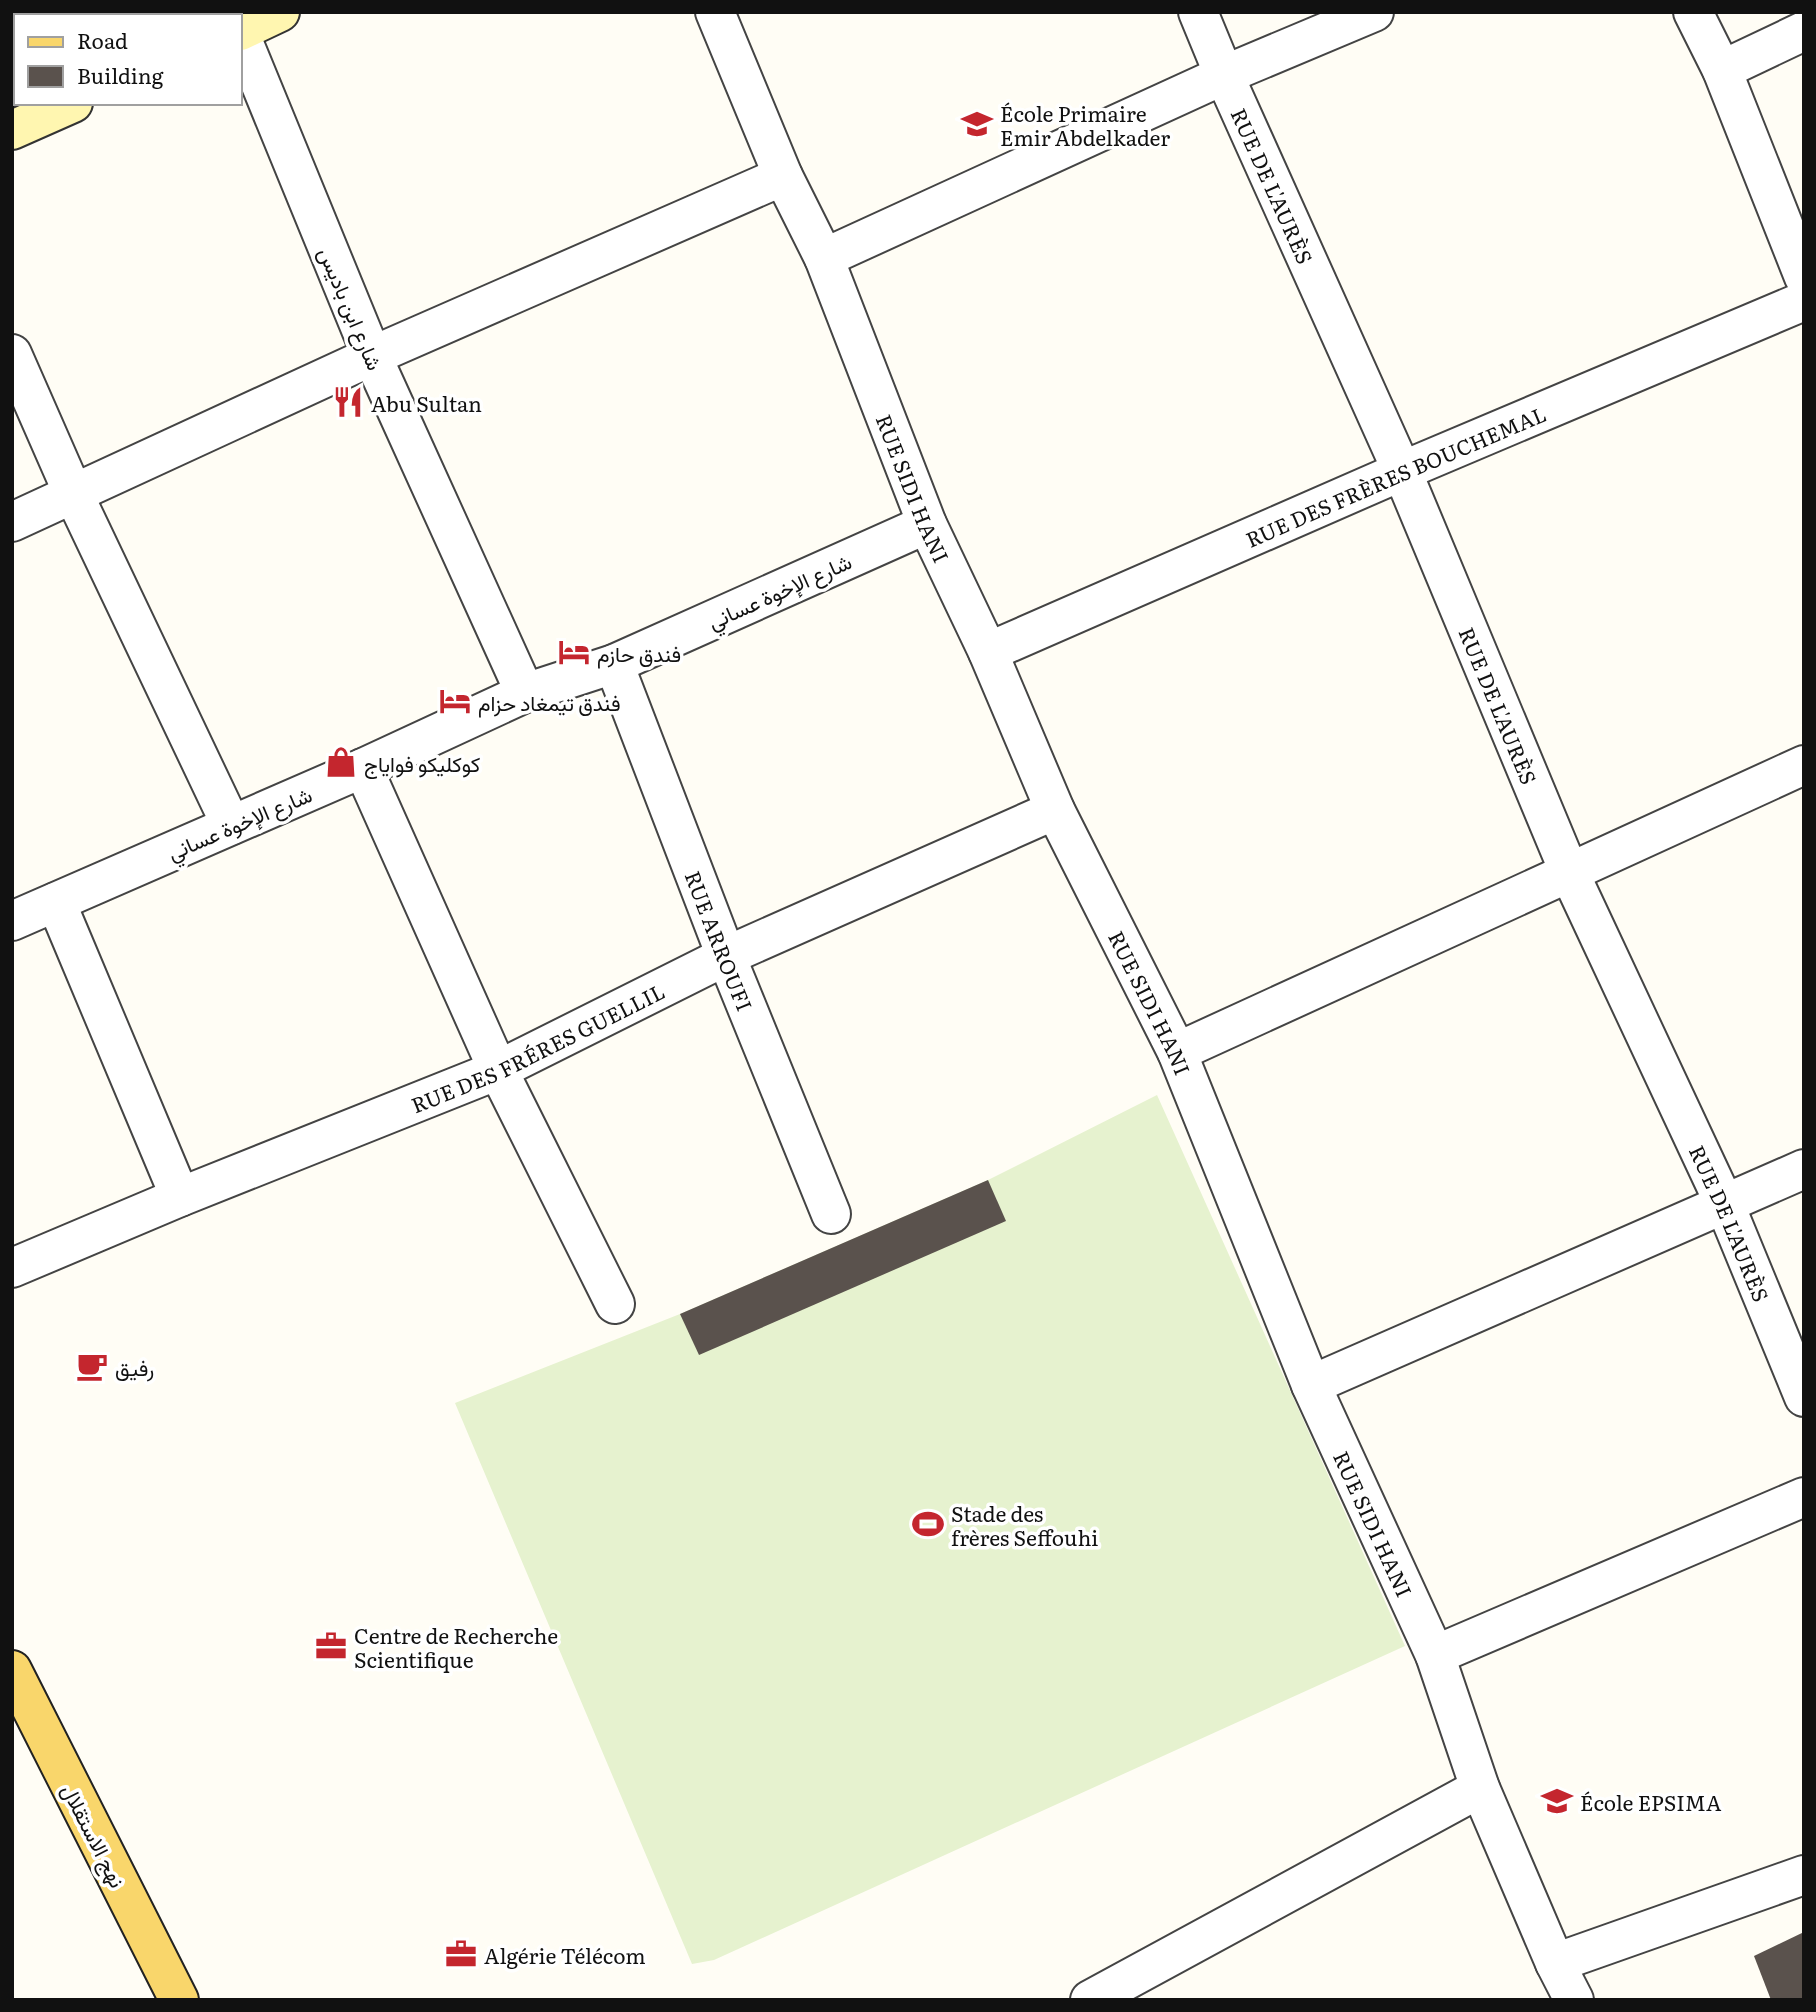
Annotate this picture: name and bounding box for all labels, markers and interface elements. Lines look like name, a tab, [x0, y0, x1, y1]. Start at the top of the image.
legend	[14, 14, 242, 105]
text: Road	[77, 24, 128, 55]
text: Building	[77, 59, 164, 90]
place label: École Primaire Emir Abdelkader	[1000, 97, 1170, 152]
street label: RUE DE L'AURÈS	[1225, 102, 1322, 268]
school or university icon: École Primaire Emir Abdelkader	[960, 107, 994, 141]
street label: شارع ابن باديس	[311, 242, 392, 375]
restaurant icon: Abu Sultan	[331, 385, 365, 419]
place label: Abu Sultan	[371, 387, 482, 418]
street label: RUE DES FRÈRES BOUCHEMAL	[1240, 397, 1550, 553]
street label: RUE SIDI HANI	[870, 409, 958, 567]
street label: شارع الإخوة عساني	[702, 544, 857, 639]
street label: RUE DE L'AURÈS	[1453, 622, 1546, 789]
hotel icon: فندق حازم	[557, 635, 591, 669]
place label: فندق حازم	[597, 637, 681, 669]
hotel icon: فندق تيمغاد حزام	[438, 684, 472, 718]
place label: فندق تيمغاد حزام	[478, 686, 621, 718]
shop icon: كوكليكو فواياج	[324, 745, 358, 779]
place label: كوكليكو فواياج	[364, 747, 480, 779]
street label: شارع الإخوة عساني	[162, 778, 318, 870]
street label: RUE ARROUFI	[679, 866, 762, 1015]
street label: RUE SIDI HANI	[1102, 925, 1200, 1079]
street label: RUE DES FRÉRES GUELLIL	[406, 974, 669, 1119]
street label: RUE DE L'AURÈS	[1683, 1139, 1778, 1306]
cafe icon: رفيق	[75, 1349, 109, 1383]
place label: رفيق	[115, 1351, 154, 1382]
street label: RUE SIDI HANI	[1327, 1445, 1422, 1601]
place label: Stade des frères Seffouhi	[951, 1497, 1098, 1552]
sports icon: Stade des frères Seffouhi	[911, 1507, 945, 1541]
place label: Centre de Recherche Scientifique	[354, 1619, 558, 1674]
office icon: Centre de Recherche Scientifique	[314, 1629, 348, 1663]
street label: نهج الاستقلال	[55, 1778, 134, 1893]
school or university icon: École EPSIMA	[1540, 1784, 1574, 1818]
place label: École EPSIMA	[1580, 1786, 1722, 1817]
office icon: Algérie Télécom	[444, 1937, 478, 1971]
place label: Algérie Télécom	[484, 1939, 646, 1970]

